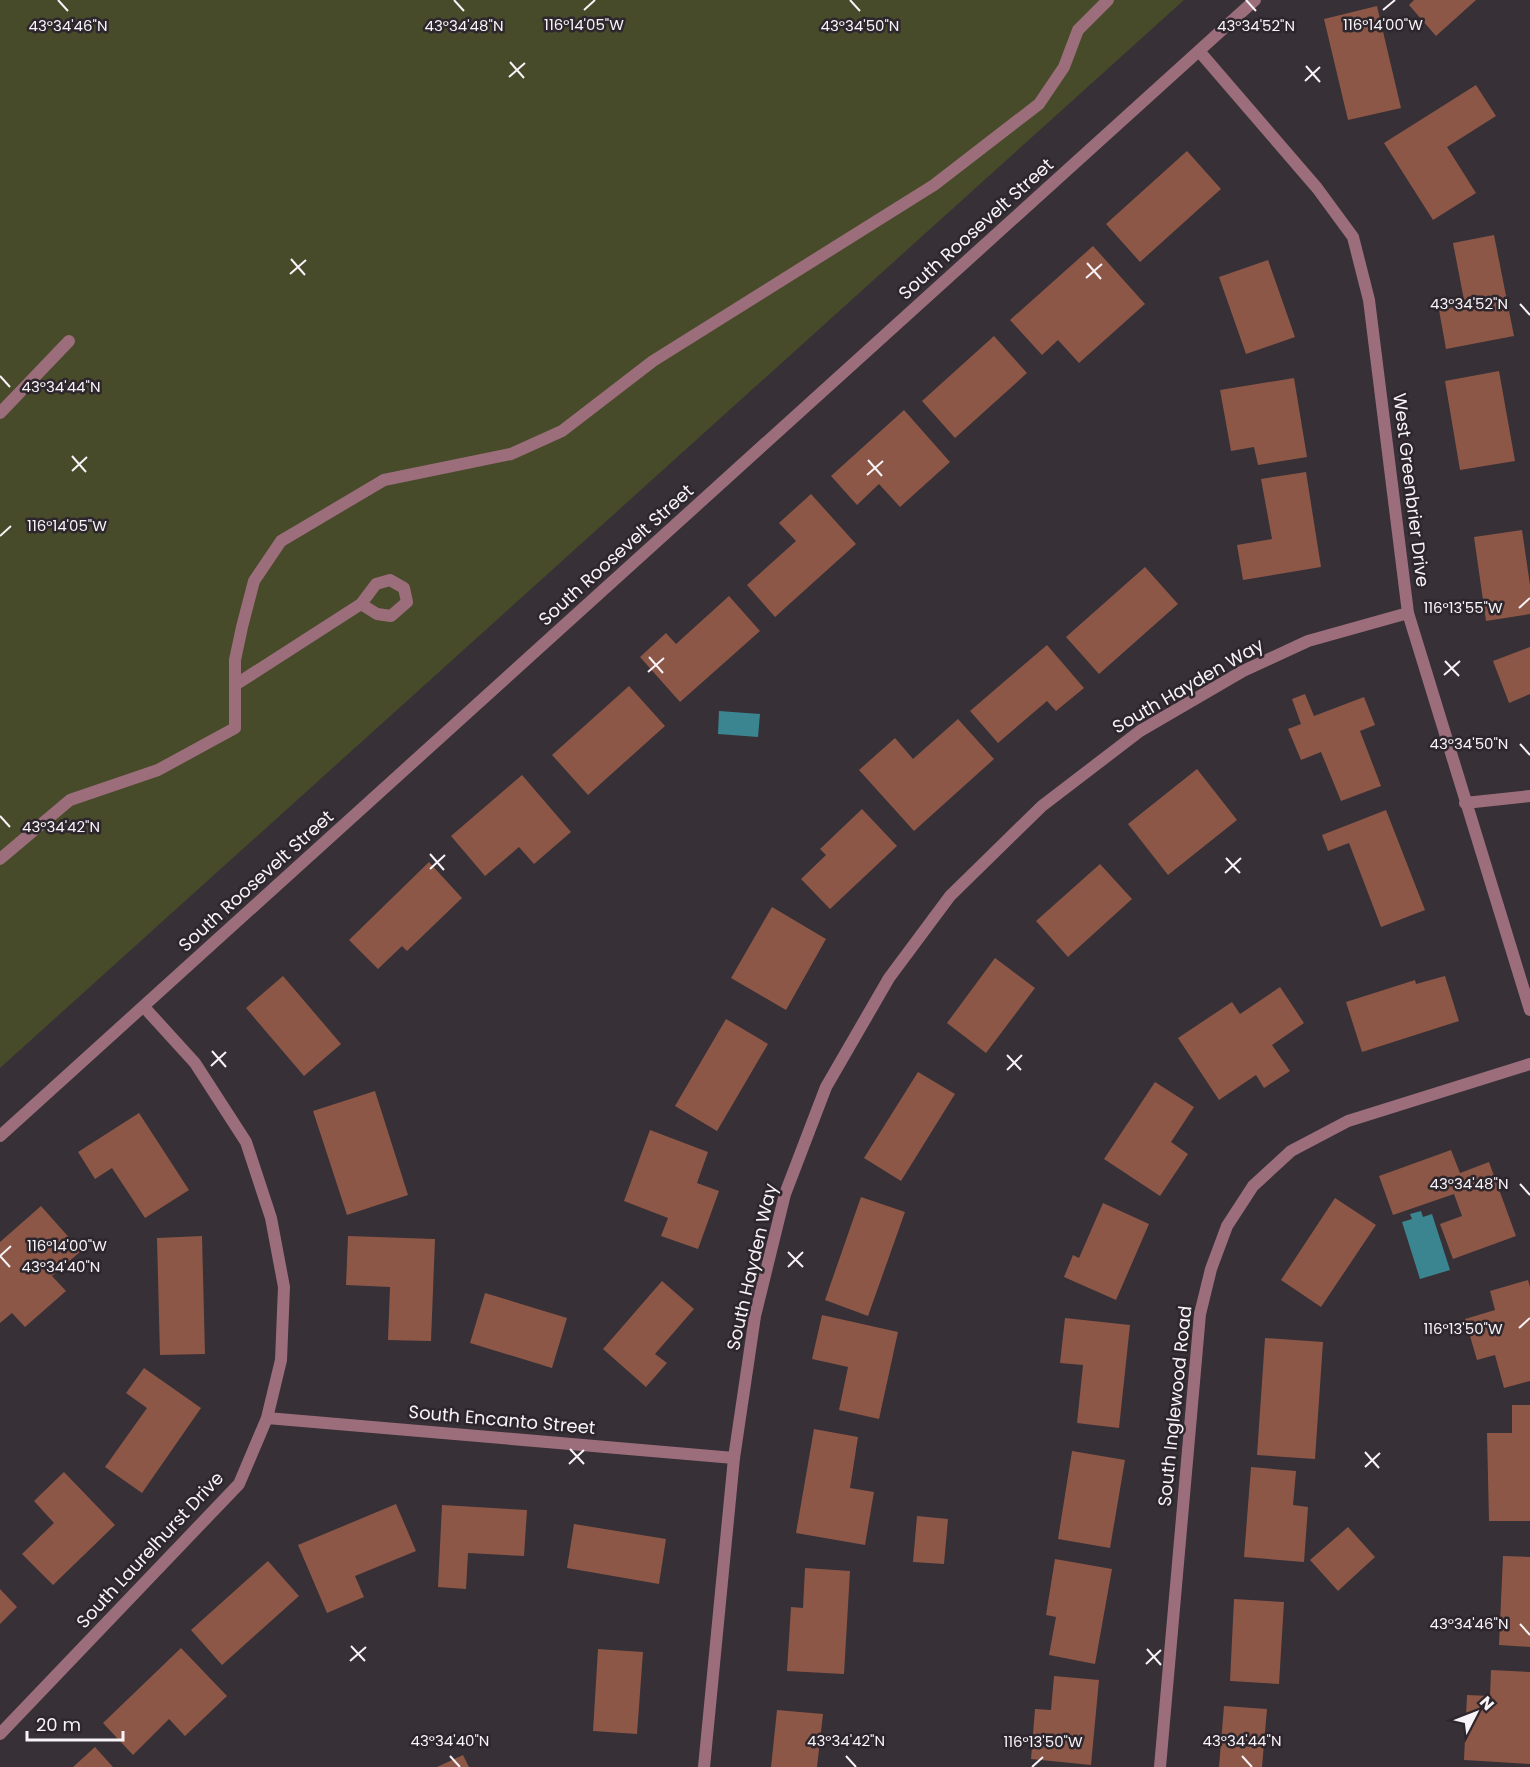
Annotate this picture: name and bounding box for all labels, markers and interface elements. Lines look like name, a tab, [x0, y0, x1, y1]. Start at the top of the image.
text: 116°14'05"W	[544, 14, 624, 35]
text: 116°14'00"W	[1343, 14, 1423, 35]
text: 43°34'46"N	[29, 15, 107, 36]
text: 43°34'48"N	[425, 15, 503, 36]
text: 43°34'50"N	[821, 15, 899, 36]
text: 43°34'52"N	[1217, 15, 1295, 36]
street label: South Roosevelt Street	[893, 152, 1059, 305]
text: 43°34'52"N	[1430, 293, 1508, 314]
text: 43°34'44"N	[22, 376, 100, 397]
street label: West Greenbrier Drive	[1387, 392, 1436, 588]
street label: South Roosevelt Street	[533, 478, 699, 631]
text: 116°14'05"W	[27, 515, 107, 536]
text: 116°13'55"W	[1423, 597, 1503, 618]
street label: South Hayden Way	[1108, 632, 1268, 739]
text: 43°34'50"N	[1430, 733, 1508, 754]
street label: South Roosevelt Street	[173, 804, 339, 957]
text: 43°34'42"N	[22, 816, 100, 837]
text: 43°34'48"N	[1430, 1173, 1508, 1194]
street label: South Hayden Way	[720, 1181, 783, 1353]
text: 116°14'00"W	[27, 1235, 107, 1256]
text: 43°34'40"N	[22, 1256, 100, 1277]
street label: South Inglewood Road	[1152, 1304, 1197, 1508]
text: 116°13'50"W	[1423, 1318, 1503, 1339]
street label: South Encanto Street	[408, 1399, 596, 1440]
street label: South Laurelhurst Drive	[70, 1466, 229, 1633]
text: 43°34'46"N	[1430, 1613, 1508, 1634]
north arrow	[1446, 1683, 1506, 1743]
text: N	[1474, 1691, 1499, 1715]
scale bar	[27, 1704, 123, 1742]
text: 20 m	[36, 1712, 81, 1737]
text: 43°34'40"N	[411, 1730, 489, 1751]
text: 43°34'42"N	[807, 1730, 885, 1751]
text: 43°34'44"N	[1203, 1730, 1281, 1751]
text: 116°13'50"W	[1003, 1731, 1083, 1752]

